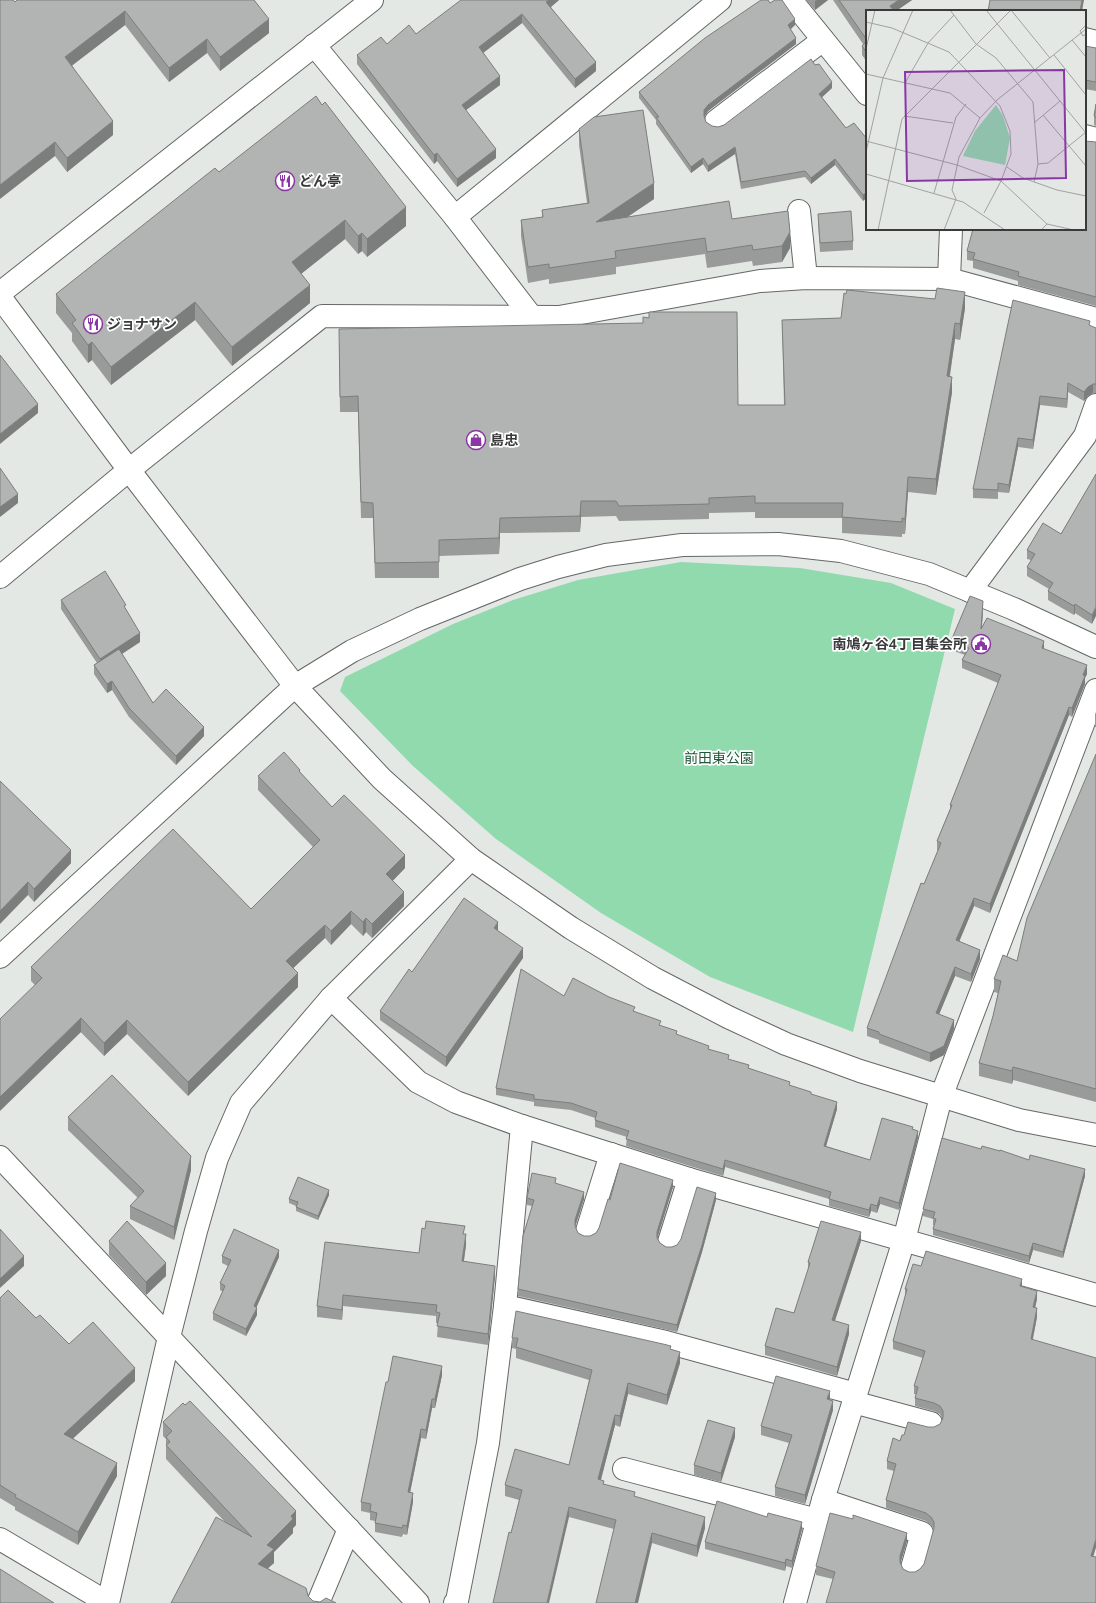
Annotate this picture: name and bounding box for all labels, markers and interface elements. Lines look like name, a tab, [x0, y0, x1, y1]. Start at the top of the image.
inset map	[866, 10, 1086, 230]
restaurant icon: どん亭	[274, 170, 296, 192]
place label: どん亭	[299, 172, 341, 191]
restaurant icon: ジョナサン	[82, 313, 104, 335]
place label: ジョナサン	[107, 315, 177, 334]
shop icon: 島忠	[465, 429, 487, 451]
place label: 島忠	[490, 431, 519, 450]
public building icon: 南鳩ヶ谷4丁目集会所	[970, 633, 992, 655]
place label: 南鳩ヶ谷4丁目集会所	[833, 635, 967, 654]
park label: 前田東公園	[684, 749, 754, 768]

